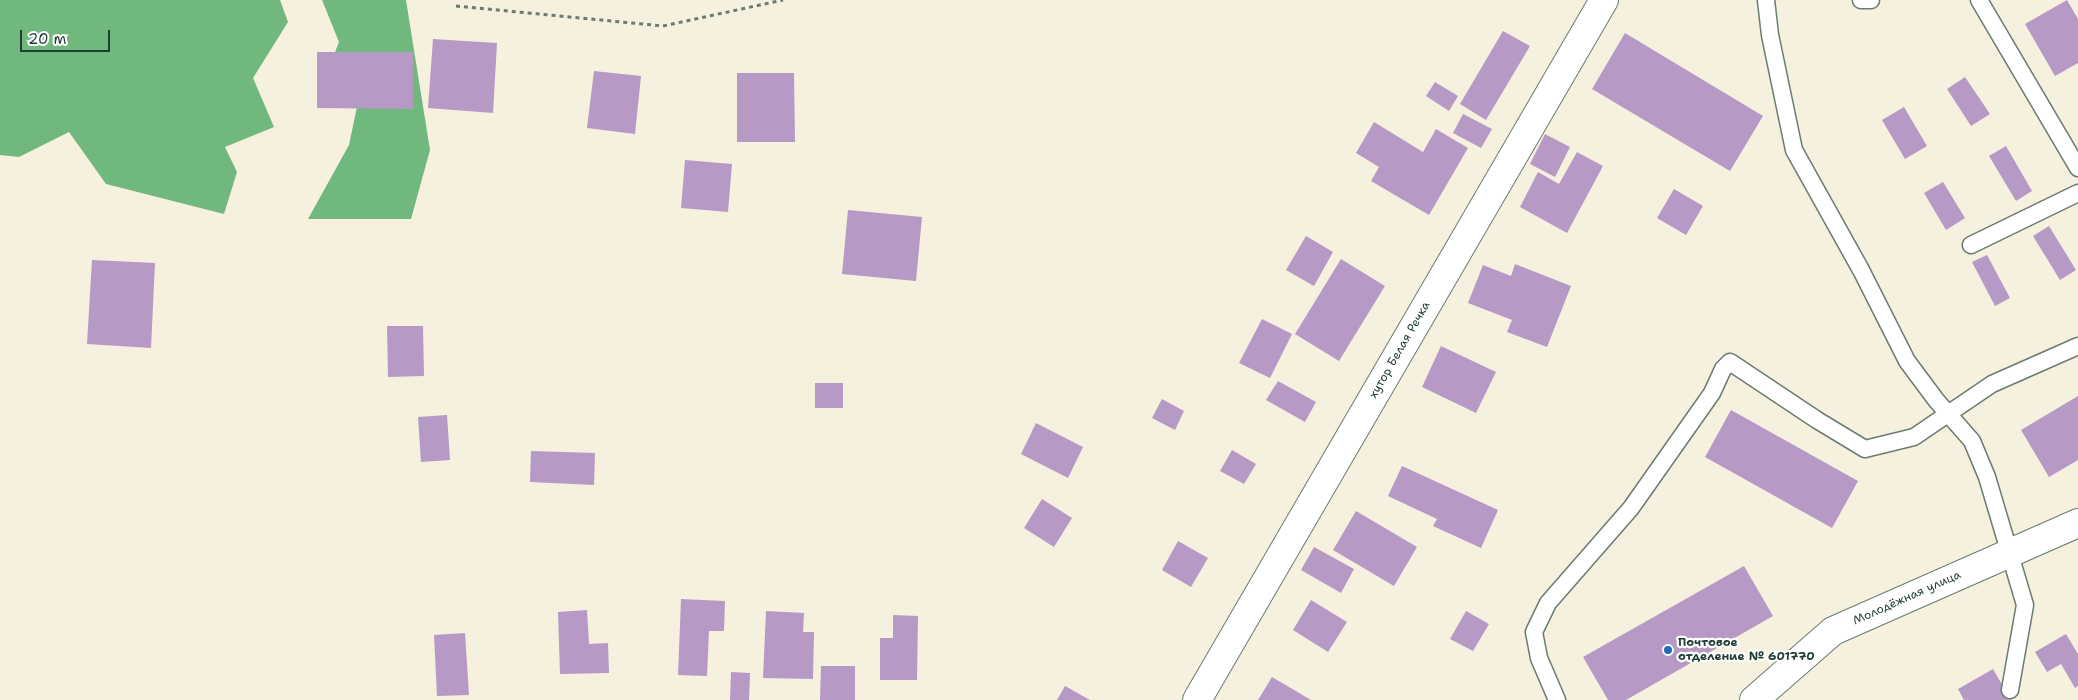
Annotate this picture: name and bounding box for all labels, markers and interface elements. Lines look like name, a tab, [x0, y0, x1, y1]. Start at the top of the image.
scale bar	[22, 20, 112, 52]
text: 20 m	[28, 29, 67, 49]
street label: хутор Белая Речка	[1366, 299, 1434, 401]
street label: Молодёжная улица	[1851, 568, 1963, 628]
place label: Почтовое отделение № 601770	[1678, 636, 1815, 664]
marker: Почтовое отделение № 601770	[1662, 644, 1674, 656]

